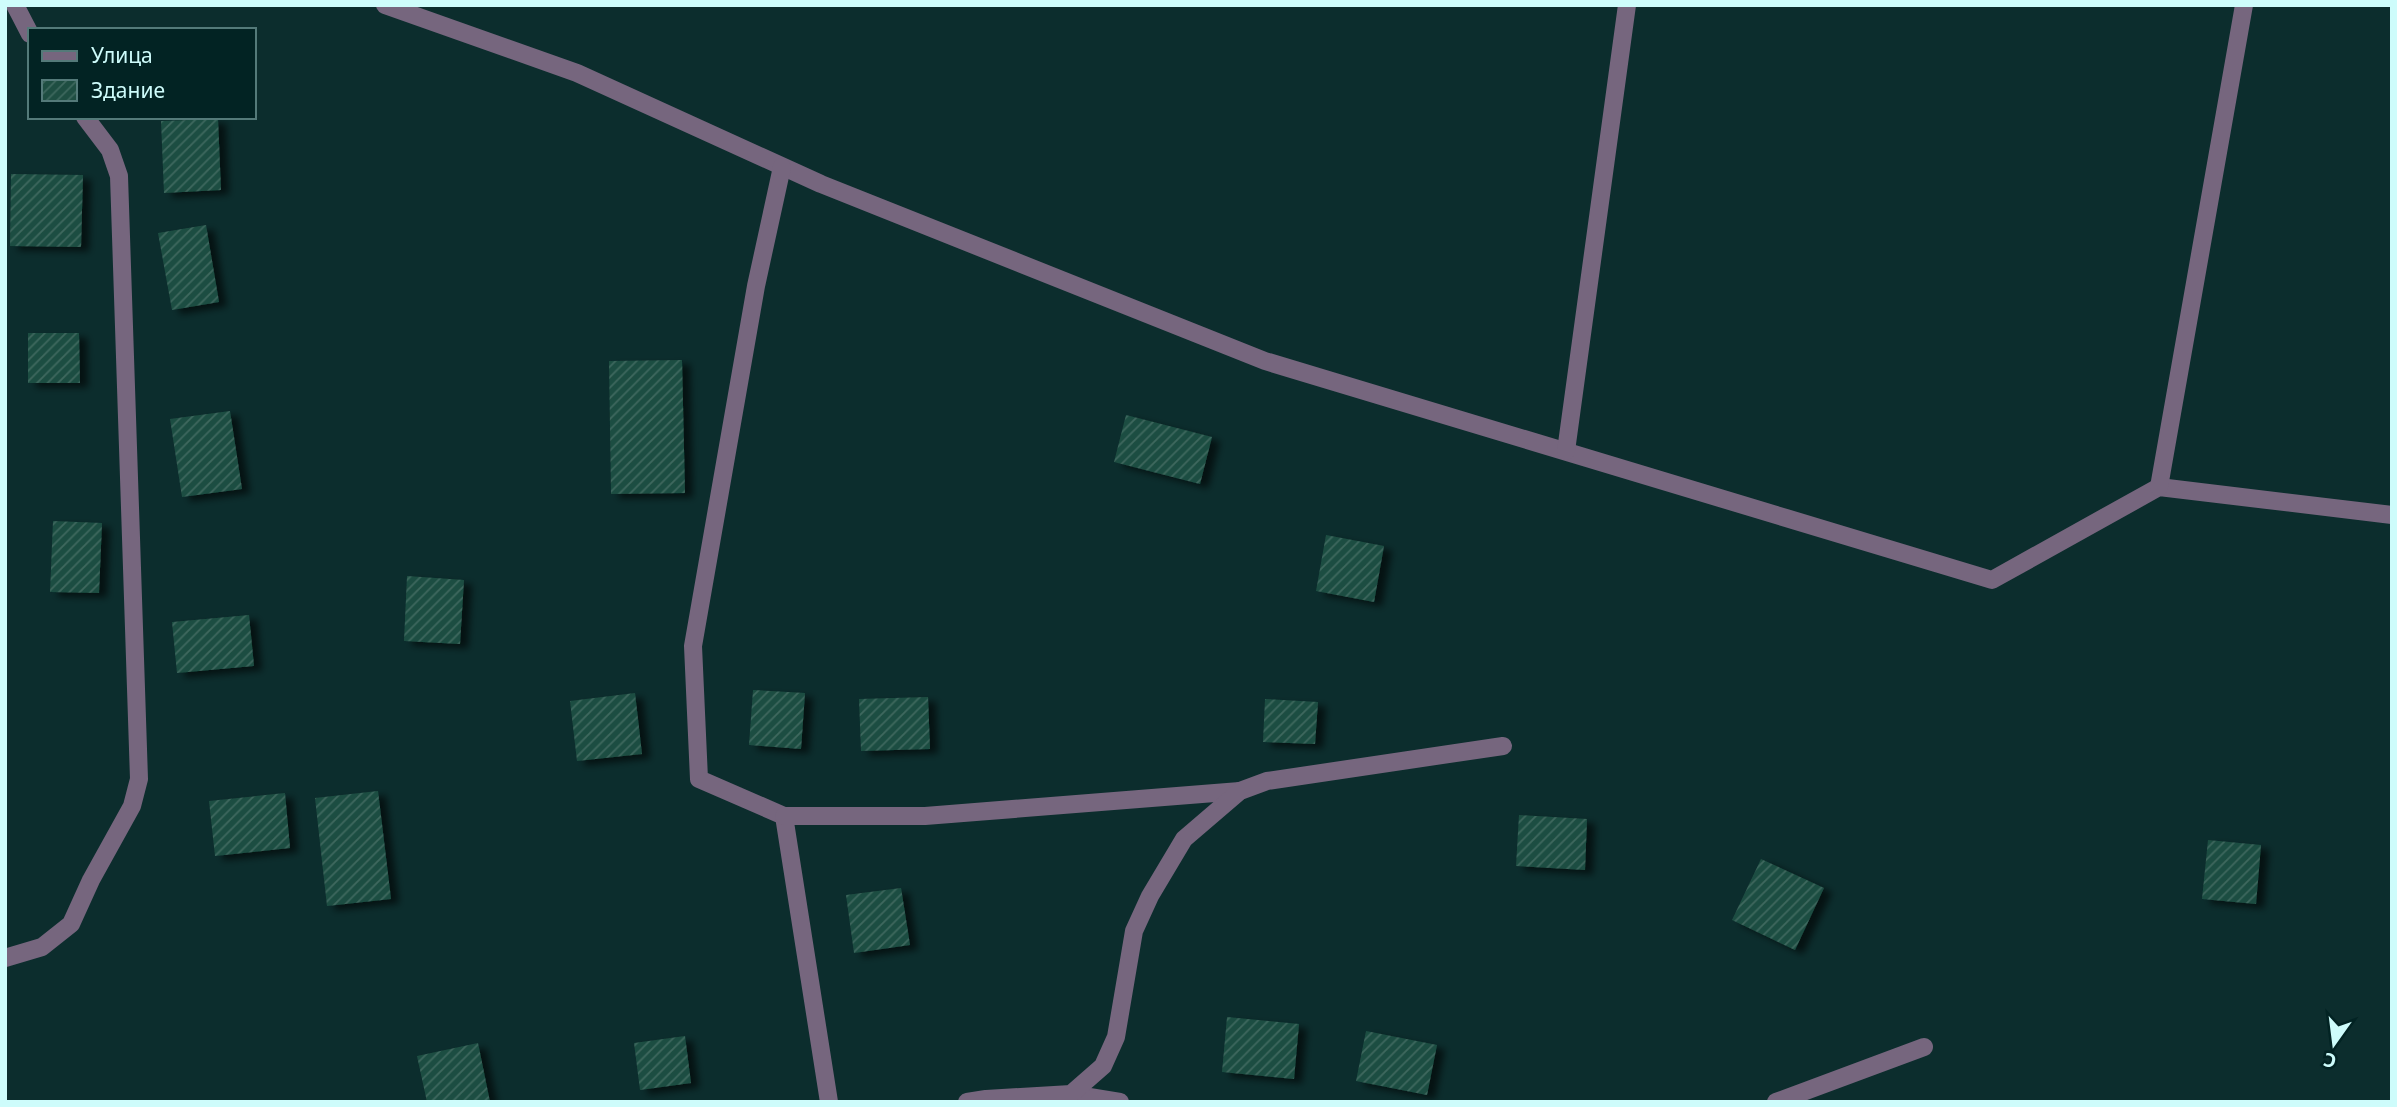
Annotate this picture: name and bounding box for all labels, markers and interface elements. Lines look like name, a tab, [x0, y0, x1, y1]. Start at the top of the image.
legend	[28, 28, 256, 119]
text: Улица	[91, 41, 153, 69]
text: Здание	[91, 76, 165, 104]
north arrow	[2299, 1009, 2369, 1079]
text: С	[2321, 1046, 2339, 1075]

